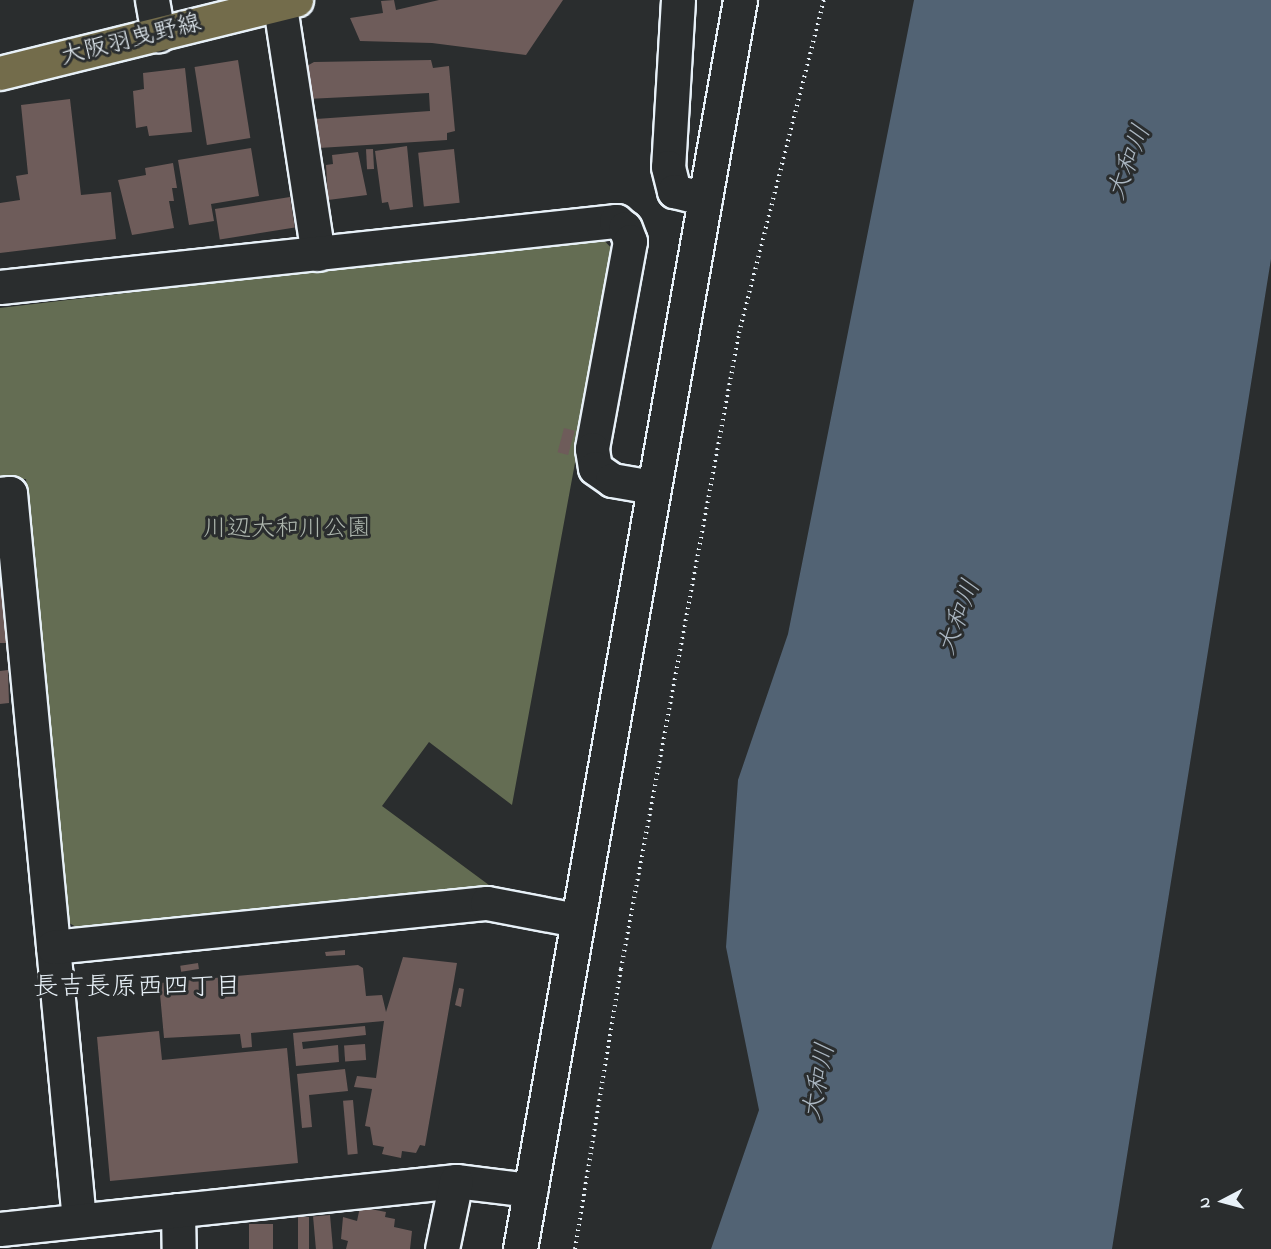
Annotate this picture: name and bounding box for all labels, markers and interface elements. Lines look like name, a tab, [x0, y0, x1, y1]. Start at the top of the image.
street label: 大阪羽曳野線	[58, 10, 204, 72]
water label: 大和川	[1102, 121, 1160, 205]
park label: 川辺大和川公園	[203, 516, 371, 544]
water label: 大和川	[932, 576, 990, 660]
district label: 長吉長原西四丁目	[33, 973, 241, 1005]
water label: 大和川	[798, 1041, 844, 1123]
north arrow	[1193, 1171, 1253, 1231]
text: N	[1193, 1196, 1218, 1210]

